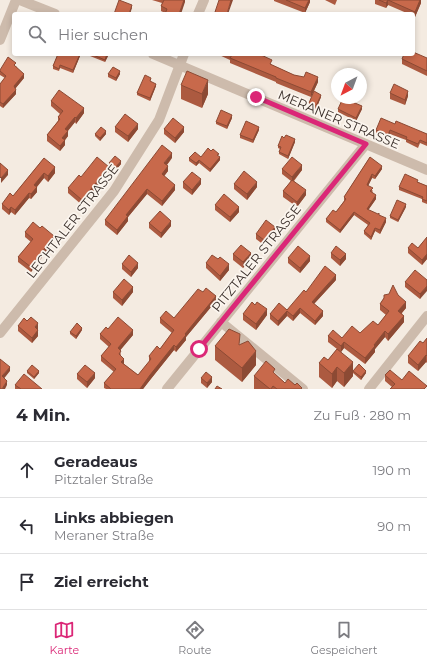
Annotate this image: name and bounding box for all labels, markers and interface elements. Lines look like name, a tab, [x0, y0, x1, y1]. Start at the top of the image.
search box	[12, 12, 415, 56]
icon: search	[26, 23, 48, 45]
text: Hier suchen	[58, 25, 148, 44]
north arrow	[331, 68, 367, 104]
street label: MERANER STRASSE	[276, 86, 402, 152]
route end	[247, 88, 265, 106]
street label: LECHTALER STRASSE	[22, 161, 122, 281]
street label: PITZTALER STRASSE	[208, 201, 304, 315]
route start	[190, 340, 208, 358]
text: 4 Min.	[16, 405, 70, 425]
text: Zu Fuß · 280 m	[314, 407, 411, 423]
text: Geradeaus	[54, 452, 137, 471]
icon: ahead	[16, 459, 38, 481]
text: 190 m	[373, 462, 411, 478]
text: Pitztaler Straße	[54, 471, 153, 487]
text: Links abbiegen	[54, 508, 174, 527]
icon: left	[16, 515, 38, 537]
text: 90 m	[377, 518, 411, 534]
text: Meraner Straße	[54, 527, 154, 543]
icon: arrive	[16, 571, 38, 593]
text: Ziel erreicht	[54, 572, 149, 591]
tab: Karte	[50, 619, 79, 657]
tab: Route	[178, 619, 211, 657]
tab: Gespeichert	[311, 619, 377, 657]

